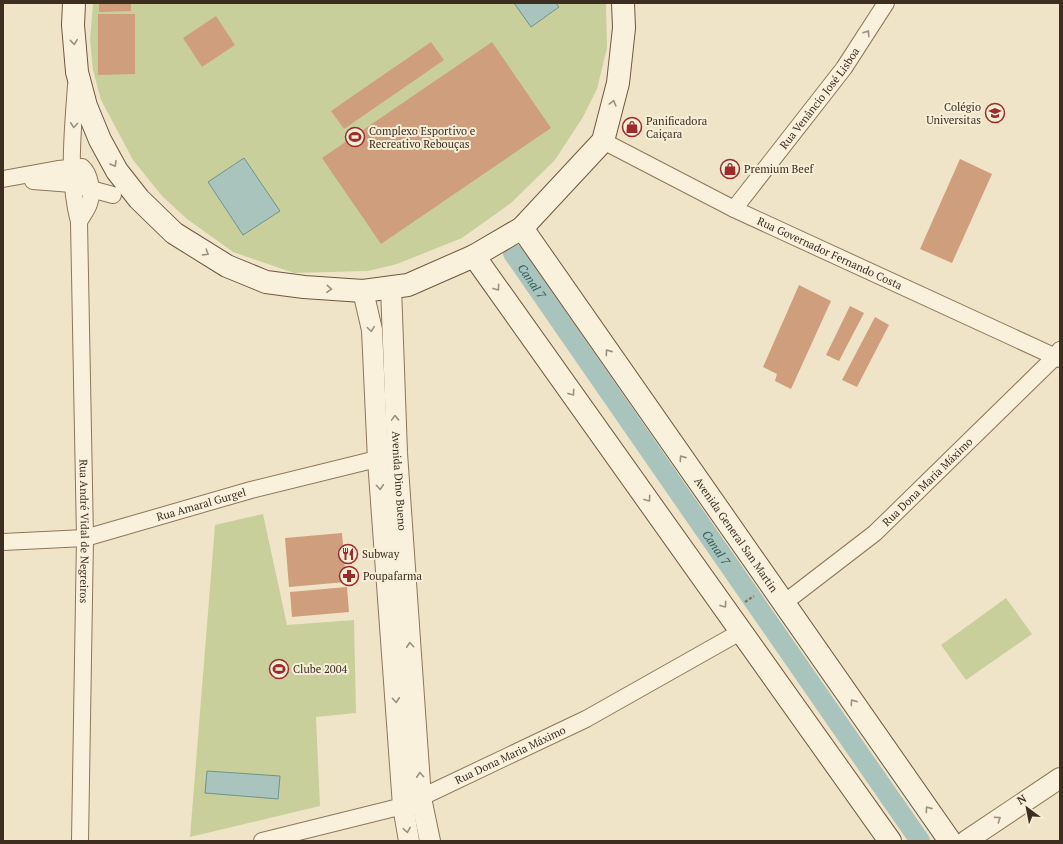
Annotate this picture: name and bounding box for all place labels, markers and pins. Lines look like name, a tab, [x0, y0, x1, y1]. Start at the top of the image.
place label: Colégio Universitas	[926, 100, 981, 127]
school or university icon: Colégio Universitas	[984, 102, 1006, 124]
place label: Panificadora Caiçara	[646, 114, 708, 141]
shop icon: Panificadora Caiçara	[621, 116, 643, 138]
place label: Complexo Esportivo e Recreativo Rebouças	[369, 124, 476, 151]
sports icon: Complexo Esportivo e Recreativo Rebouças	[344, 126, 366, 148]
shop icon: Premium Beef	[719, 158, 741, 180]
place label: Premium Beef	[744, 162, 814, 176]
restaurant icon: Subway	[337, 543, 359, 565]
place label: Subway	[362, 547, 400, 561]
pharmacy icon: Poupafarma	[338, 565, 360, 587]
place label: Poupafarma	[363, 569, 422, 583]
sports icon: Clube 2004	[268, 658, 290, 680]
place label: Clube 2004	[293, 662, 347, 676]

